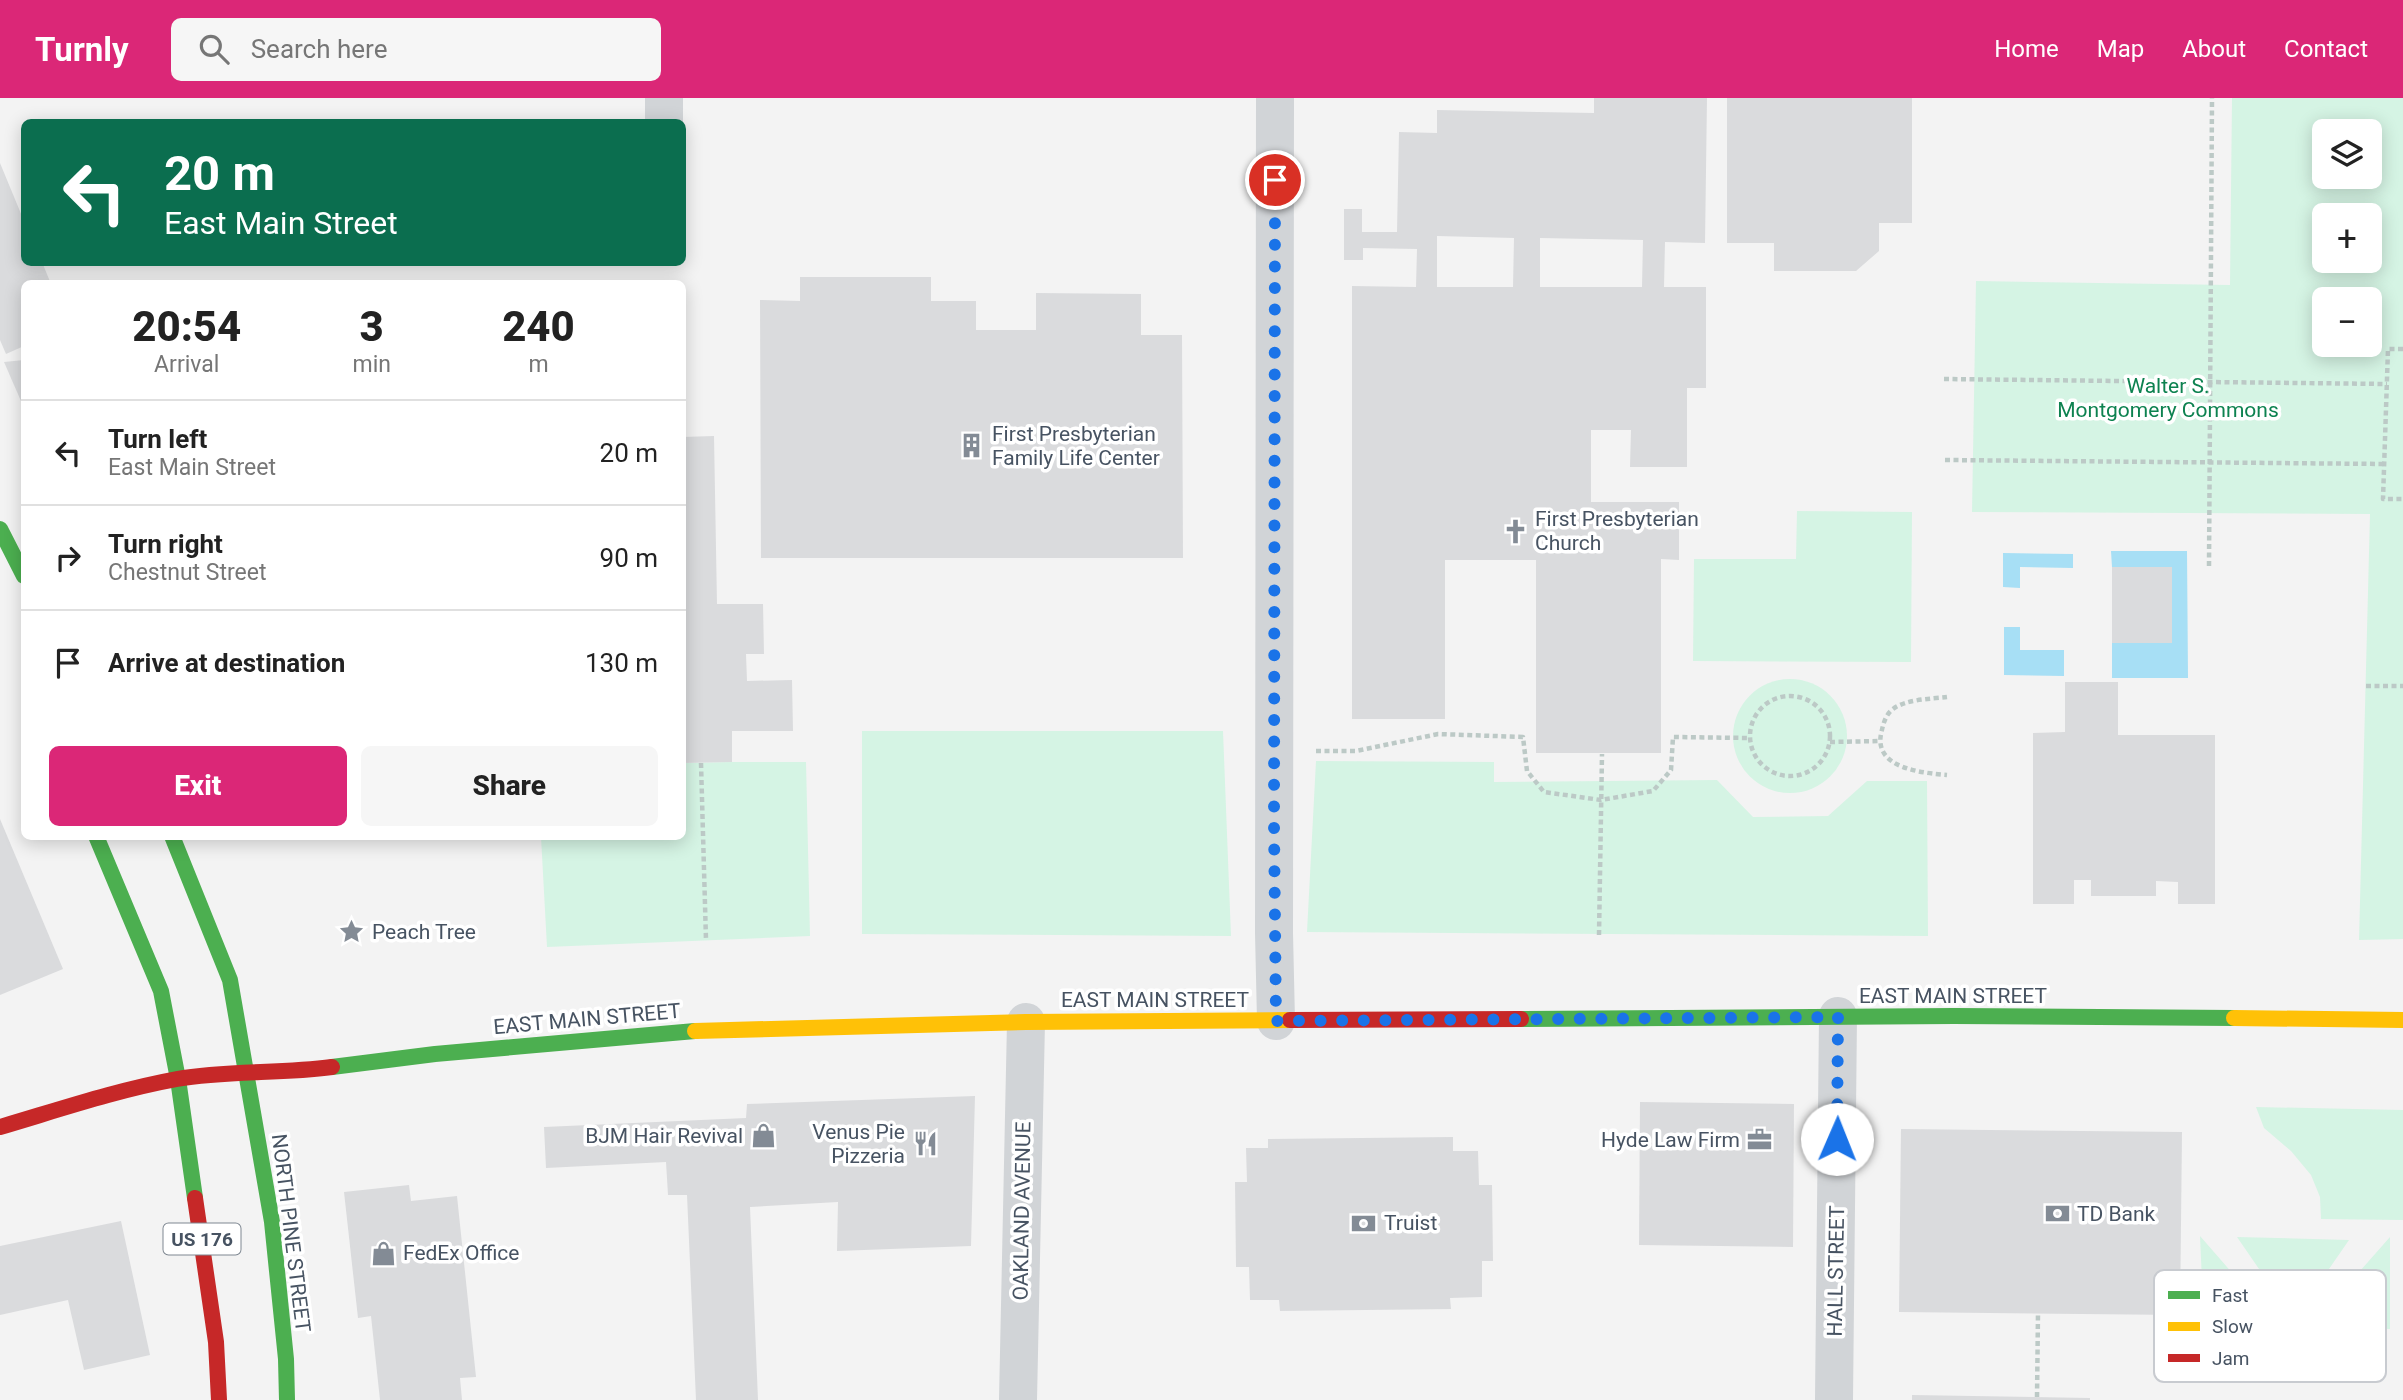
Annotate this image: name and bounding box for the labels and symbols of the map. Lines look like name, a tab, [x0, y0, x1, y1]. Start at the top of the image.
pin	[1245, 150, 1305, 210]
park label: Walter S. Montgomery Commons	[2057, 374, 2279, 422]
place label: First Presbyterian Family Life Center	[992, 422, 1160, 470]
building icon: First Presbyterian Family Life Center	[958, 432, 986, 460]
place label: First Presbyterian Church	[1535, 507, 1699, 555]
church icon: First Presbyterian Church	[1501, 517, 1529, 545]
place icon: Peach Tree	[338, 918, 366, 946]
place label: Peach Tree	[372, 920, 476, 944]
street label: EAST MAIN STREET	[1859, 984, 2048, 1008]
street label: EAST MAIN STREET	[1061, 988, 1250, 1012]
street label: EAST MAIN STREET	[492, 999, 682, 1039]
position arrow	[1800, 1102, 1874, 1176]
place label: Venus Pie Pizzeria	[812, 1120, 905, 1168]
street label: OAKLAND AVENUE	[1008, 1121, 1036, 1301]
shop icon: BJM Hair Revival	[749, 1122, 777, 1150]
place label: BJM Hair Revival	[585, 1124, 743, 1148]
office icon: Hyde Law Firm	[1746, 1126, 1774, 1154]
place label: Hyde Law Firm	[1601, 1128, 1740, 1152]
restaurant icon: Venus Pie Pizzeria	[911, 1130, 939, 1158]
street label: NORTH PINE STREET	[267, 1132, 315, 1334]
bank icon: TD Bank	[2043, 1200, 2071, 1228]
place label: TD Bank	[2077, 1202, 2156, 1226]
street label: HALL STREET	[1823, 1205, 1849, 1337]
bank icon: Truist	[1350, 1209, 1378, 1237]
place label: Truist	[1384, 1211, 1437, 1235]
road number: US 176	[164, 1224, 241, 1254]
shop icon: FedEx Office	[369, 1239, 397, 1267]
place label: FedEx Office	[403, 1241, 519, 1265]
legend	[2154, 1270, 2386, 1382]
text: Fast	[2212, 1284, 2249, 1307]
text: Slow	[2212, 1315, 2253, 1338]
text: Jam	[2212, 1347, 2249, 1370]

